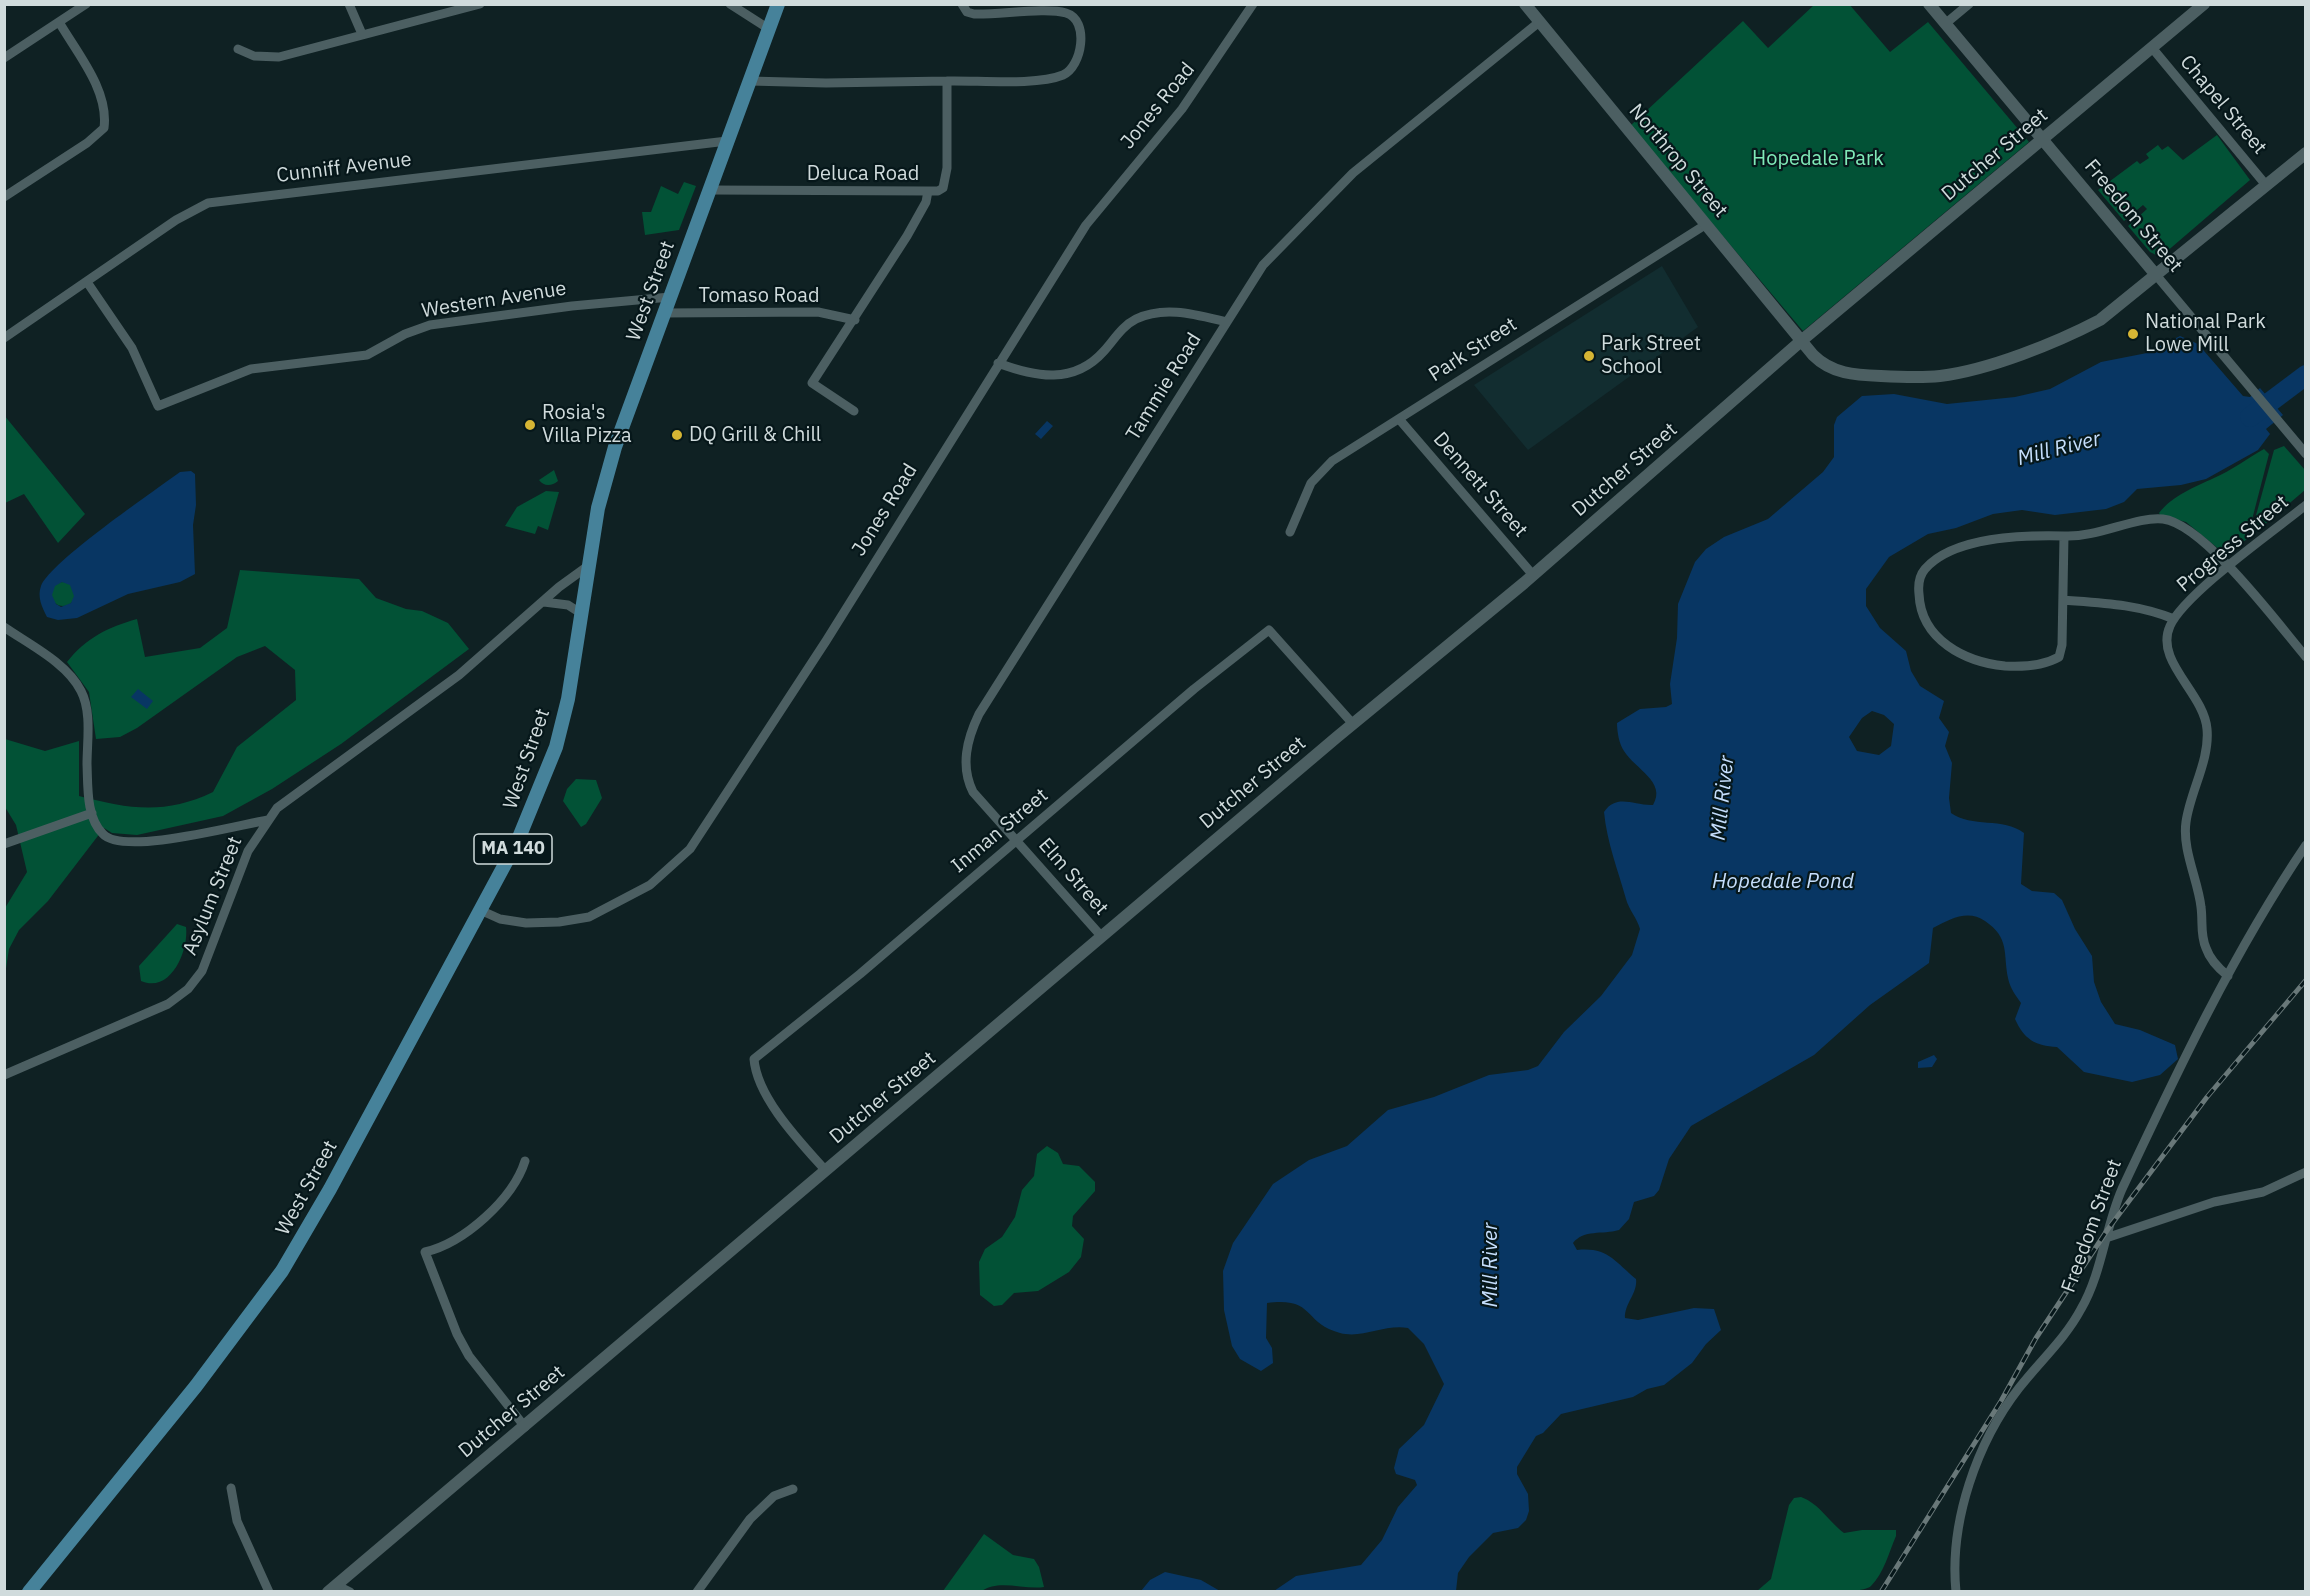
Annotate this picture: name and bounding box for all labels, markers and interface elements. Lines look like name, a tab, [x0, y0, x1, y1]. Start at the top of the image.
street label: Chapel Street	[2175, 51, 2271, 159]
street label: Jones Road	[1116, 58, 1200, 154]
street label: Northrop Street	[1624, 99, 1732, 223]
street label: Dutcher Street	[1937, 104, 2053, 206]
park label: Hopedale Park	[1752, 147, 1884, 171]
street label: Cunniff Avenue	[275, 148, 413, 188]
street label: Freedom Street	[2079, 155, 2187, 277]
street label: Deluca Road	[807, 162, 919, 186]
street label: West Street	[622, 238, 680, 344]
street label: Western Avenue	[420, 277, 568, 323]
street label: Tomaso Road	[698, 284, 820, 308]
place label: National Park Lowe Mill	[2145, 310, 2266, 357]
street label: Park Street	[1425, 313, 1521, 387]
marker: National Park Lowe Mill	[2126, 327, 2140, 341]
street label: Tammie Road	[1121, 329, 1207, 445]
place label: Park Street School	[1601, 332, 1701, 379]
marker: Park Street School	[1582, 349, 1596, 363]
place label: Rosia's Villa Pizza	[542, 401, 632, 448]
marker: Rosia's Villa Pizza	[523, 418, 537, 432]
street label: Dutcher Street	[1568, 418, 1682, 522]
place label: DQ Grill & Chill	[689, 423, 821, 447]
water label: Mill River	[2015, 426, 2103, 472]
street label: Dennett Street	[1428, 427, 1532, 543]
marker: DQ Grill & Chill	[670, 428, 684, 442]
street label: Jones Road	[847, 459, 923, 561]
street label: Progress Street	[2172, 490, 2294, 598]
street label: West Street	[499, 706, 555, 812]
street label: Dutcher Street	[1195, 732, 1311, 834]
water label: Mill River	[1706, 754, 1740, 842]
street label: Inman Street	[947, 784, 1053, 878]
street label: Asylum Street	[178, 833, 248, 959]
road number: MA 140	[474, 834, 552, 864]
street label: Elm Street	[1033, 834, 1113, 920]
water label: Hopedale Pond	[1712, 869, 1854, 895]
street label: Dutcher Street	[825, 1047, 941, 1149]
street label: West Street	[271, 1136, 343, 1240]
street label: Freedom Street	[2057, 1156, 2127, 1296]
water label: Mill River	[1478, 1223, 1504, 1307]
street label: Dutcher Street	[454, 1361, 570, 1463]

